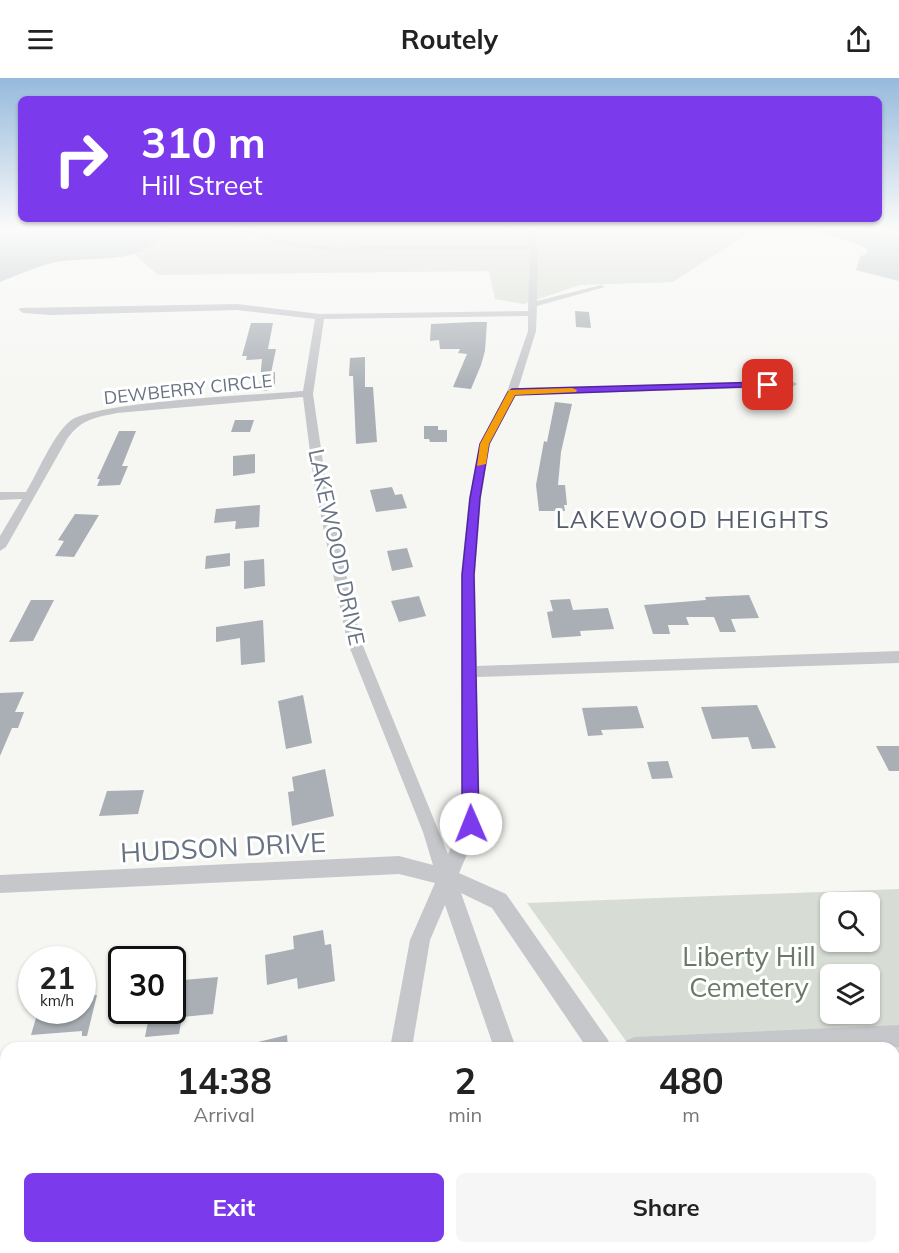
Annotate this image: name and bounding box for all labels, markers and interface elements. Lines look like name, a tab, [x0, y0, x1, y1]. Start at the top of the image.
text: Routely	[401, 22, 498, 56]
icon: menu	[24, 23, 57, 56]
icon: share	[842, 23, 875, 56]
text: 310 m	[141, 116, 266, 169]
icon: right	[42, 120, 120, 198]
text: Hill Street	[141, 168, 263, 202]
pin	[742, 359, 793, 410]
icon: arrive	[751, 368, 784, 401]
street label: DEWBERRY CIRCLE	[103, 369, 273, 409]
street label: LAKEWOOD DRIVE	[302, 446, 372, 648]
district label: LAKEWOOD HEIGHTS	[556, 504, 830, 534]
position arrow	[439, 792, 503, 856]
street label: HUDSON DRIVE	[119, 825, 327, 869]
map controls	[820, 892, 880, 1024]
button: search	[820, 892, 880, 952]
park label: Liberty Hill Cemetery	[682, 939, 816, 1004]
speed limit sign: 30	[108, 946, 186, 1024]
text: 21	[39, 959, 75, 997]
button: layers	[820, 964, 880, 1024]
text: km/h	[40, 991, 74, 1010]
text: 14:38	[176, 1058, 272, 1103]
text: 2	[454, 1058, 476, 1103]
text: 480	[659, 1058, 724, 1103]
text: Arrival	[194, 1102, 255, 1127]
text: min	[448, 1102, 482, 1127]
text: m	[682, 1102, 700, 1127]
button: Exit	[24, 1173, 444, 1242]
button: Share	[456, 1173, 876, 1242]

